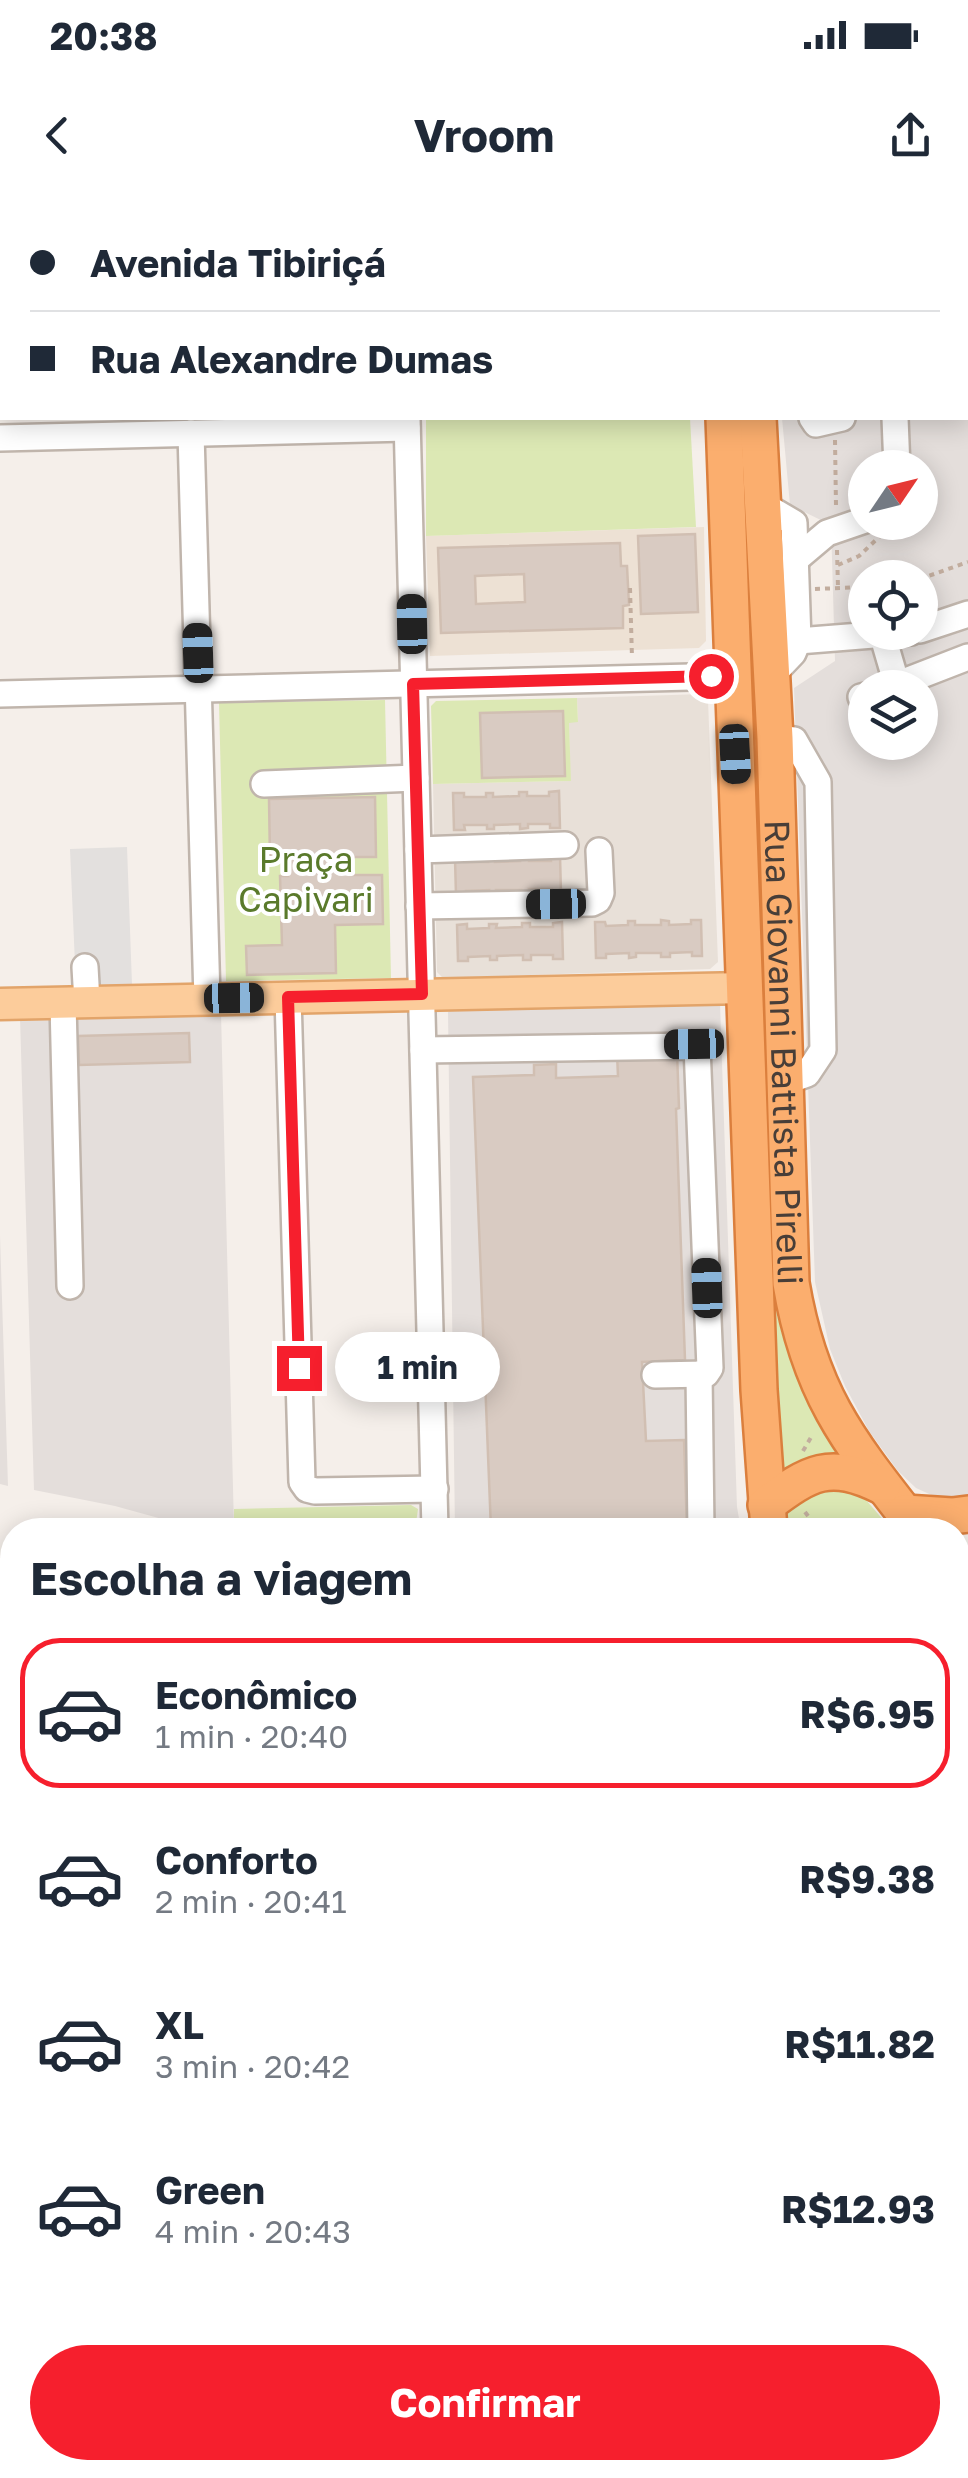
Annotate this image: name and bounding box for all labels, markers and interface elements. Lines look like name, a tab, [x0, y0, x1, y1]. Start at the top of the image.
text: 20:38	[50, 13, 158, 58]
icon: back	[30, 108, 85, 163]
text: Vroom	[414, 108, 554, 162]
icon: share	[883, 108, 938, 163]
text: Avenida Tibiriçá	[90, 240, 386, 285]
text: Rua Alexandre Dumas	[90, 336, 493, 381]
north arrow	[848, 450, 938, 540]
map controls	[848, 450, 938, 760]
button: locate	[848, 560, 938, 650]
car	[396, 594, 428, 654]
car	[182, 622, 214, 684]
route start	[689, 654, 734, 699]
button: layers	[848, 670, 938, 760]
car	[718, 723, 752, 785]
street label: Rua Giovanni Battista Pirelli	[756, 819, 812, 1286]
park label: Praça Capivari	[238, 838, 374, 920]
car	[526, 888, 586, 920]
car	[204, 982, 264, 1014]
car	[664, 1028, 724, 1060]
car	[691, 1257, 723, 1319]
callout: 1 min	[334, 1333, 499, 1403]
route end	[277, 1346, 322, 1391]
text: 1 min	[377, 1348, 458, 1386]
text: Escolha a viagem	[30, 1551, 412, 1605]
icon: car	[35, 1668, 125, 1758]
text: Econômico	[155, 1672, 357, 1717]
text: R$6.95	[800, 1691, 935, 1736]
text: 1 min · 20:40	[155, 1717, 348, 1755]
icon: car	[35, 1833, 125, 1923]
text: Conforto	[155, 1837, 318, 1882]
text: R$9.38	[799, 1856, 935, 1901]
text: 2 min · 20:41	[155, 1882, 347, 1920]
icon: car	[35, 1998, 125, 2088]
text: XL	[155, 2002, 204, 2047]
text: R$11.82	[784, 2021, 935, 2066]
text: 3 min · 20:42	[155, 2047, 350, 2085]
icon: car	[35, 2163, 125, 2253]
text: Green	[155, 2167, 265, 2212]
text: R$12.93	[781, 2186, 935, 2231]
text: 4 min · 20:43	[155, 2212, 351, 2250]
button: Confirmar	[30, 2345, 940, 2460]

